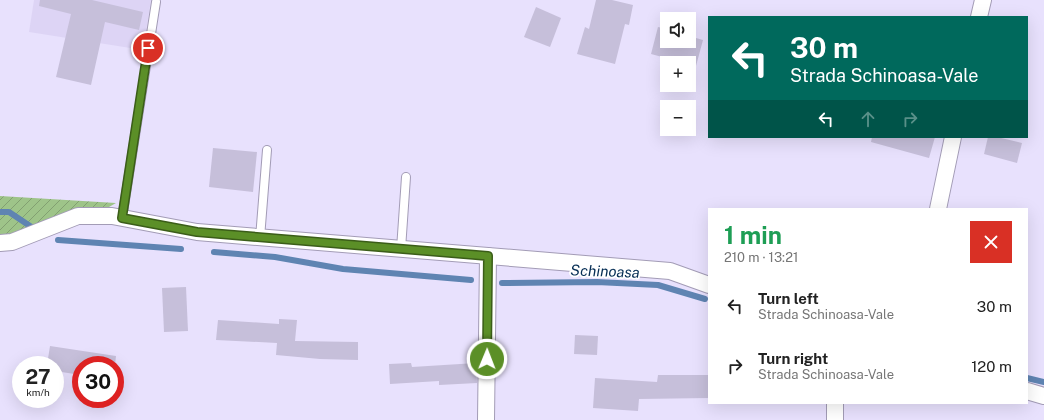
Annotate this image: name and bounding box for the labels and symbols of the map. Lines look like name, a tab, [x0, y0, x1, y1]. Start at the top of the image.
pin	[131, 31, 165, 65]
water label: Schinoasa	[570, 261, 640, 281]
position arrow	[466, 338, 508, 380]
speed limit sign: 30	[72, 356, 124, 408]

